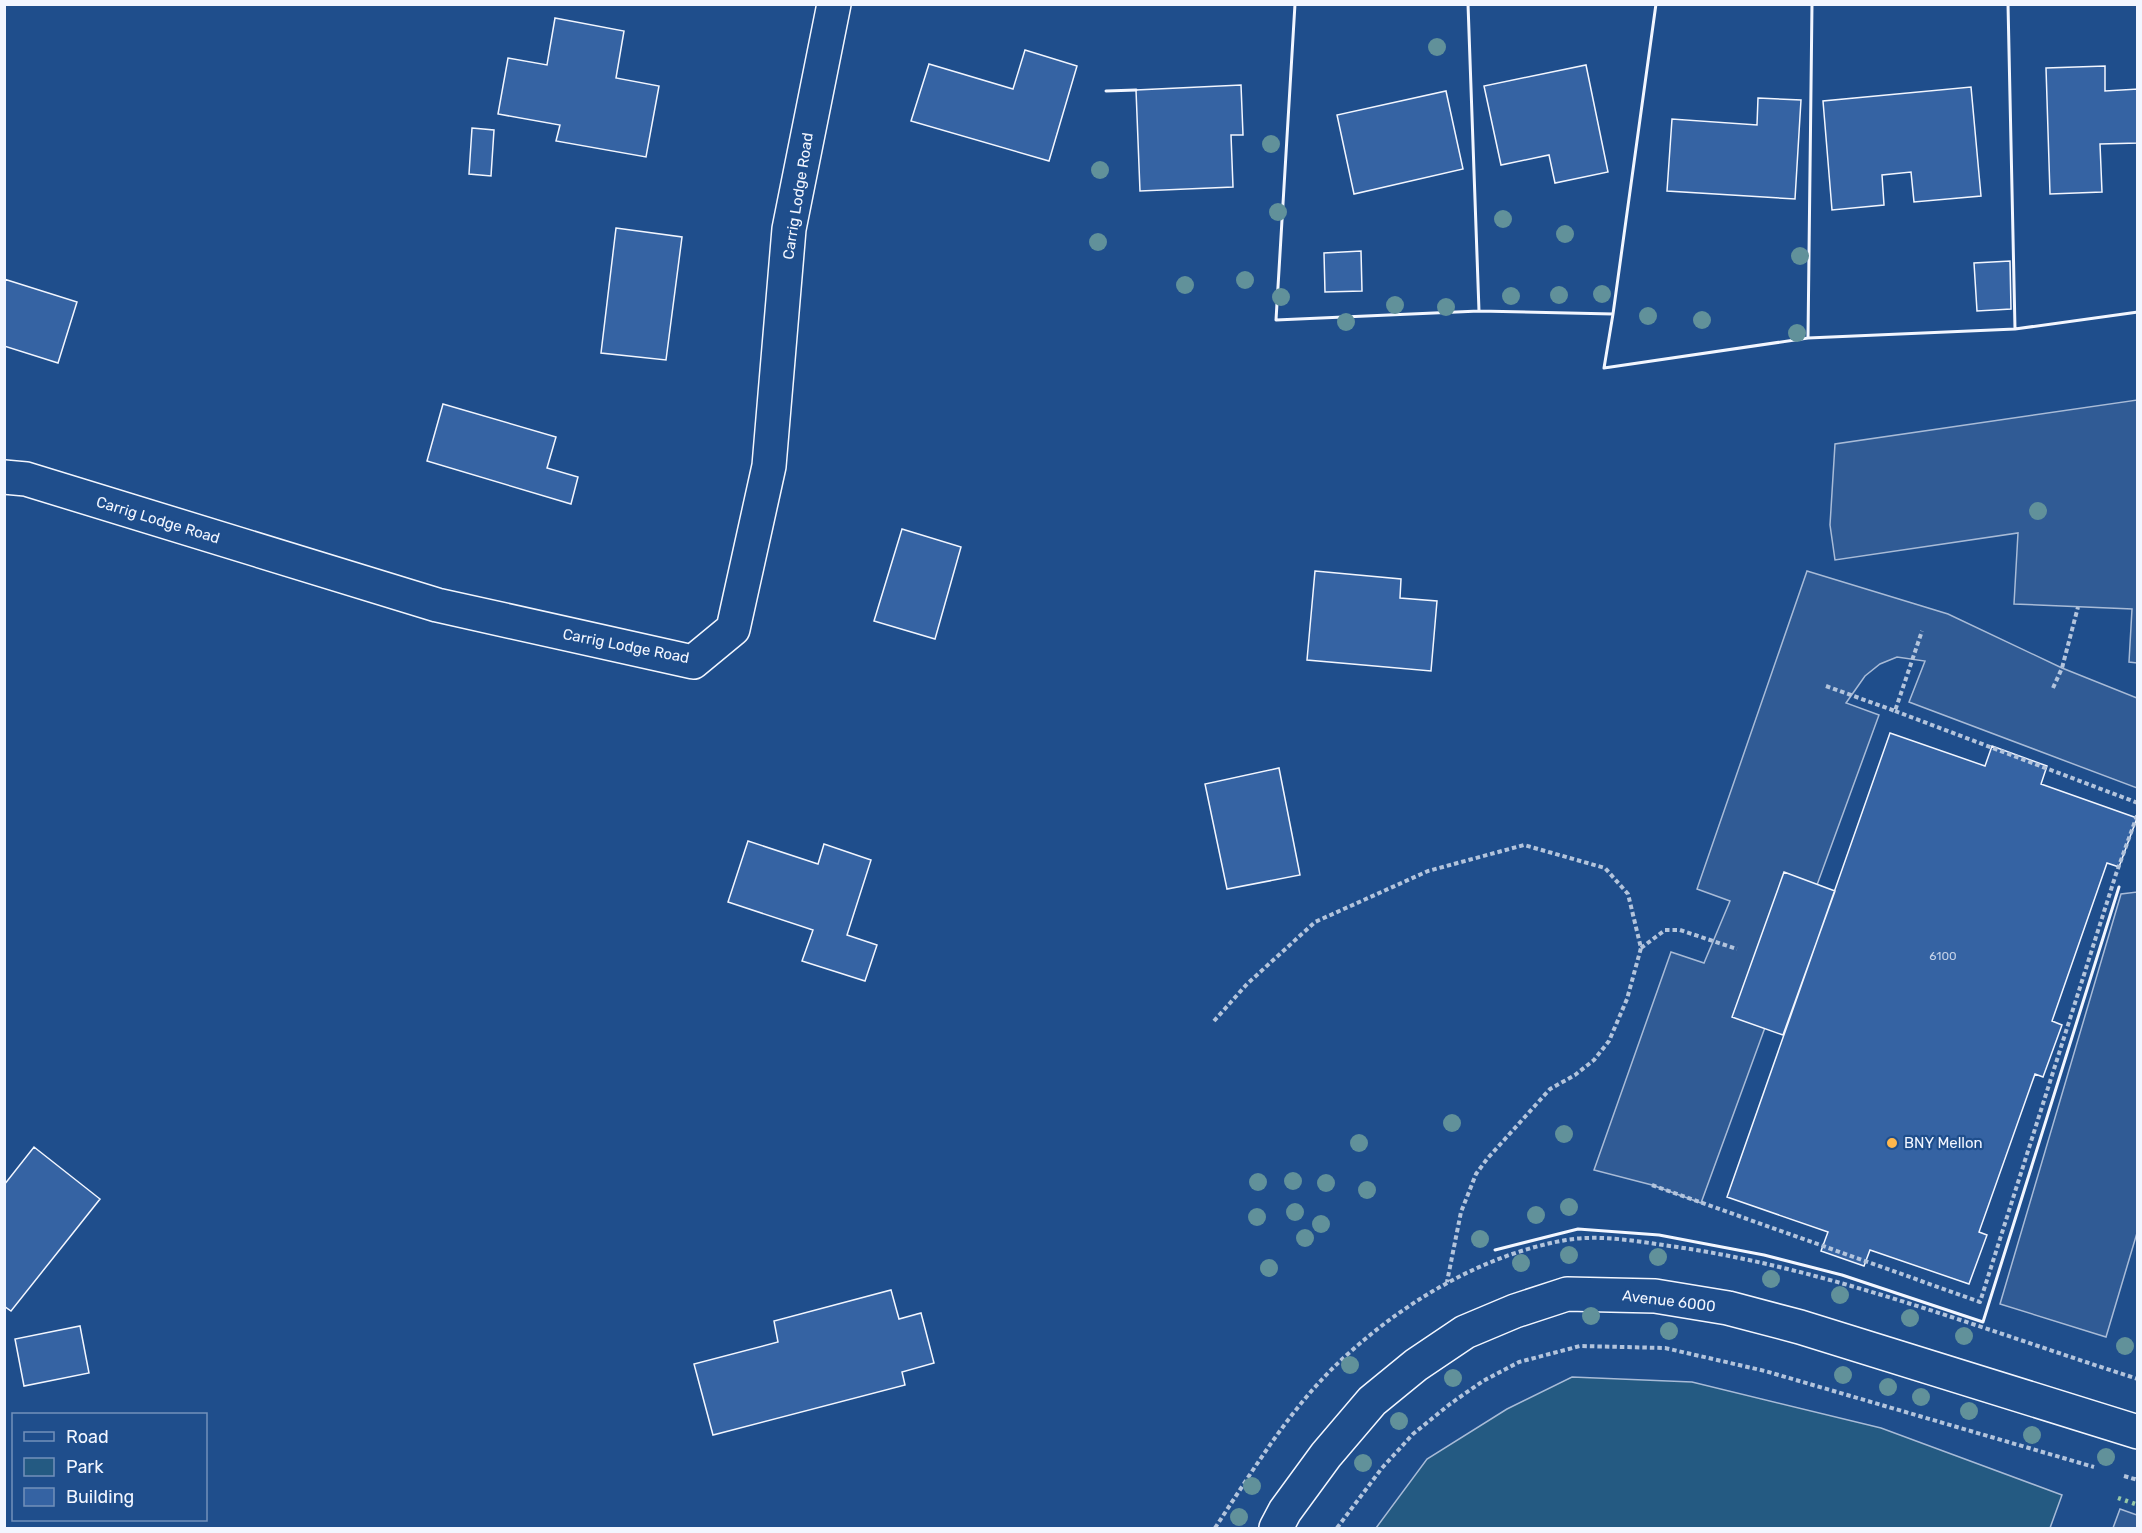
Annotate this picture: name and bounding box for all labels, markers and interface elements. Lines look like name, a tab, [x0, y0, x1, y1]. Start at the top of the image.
street label: Carrig Lodge Road	[779, 131, 817, 261]
street label: Carrig Lodge Road	[94, 493, 222, 547]
street label: Carrig Lodge Road	[561, 625, 691, 667]
house number: 6100	[1929, 949, 1957, 963]
place label: BNY Mellon	[1904, 1134, 1983, 1152]
marker: BNY Mellon	[1885, 1136, 1899, 1150]
street label: Avenue 6000	[1621, 1286, 1717, 1316]
legend	[12, 1413, 207, 1521]
text: Road	[66, 1426, 109, 1448]
text: Park	[66, 1456, 104, 1478]
text: Building	[66, 1486, 134, 1508]

